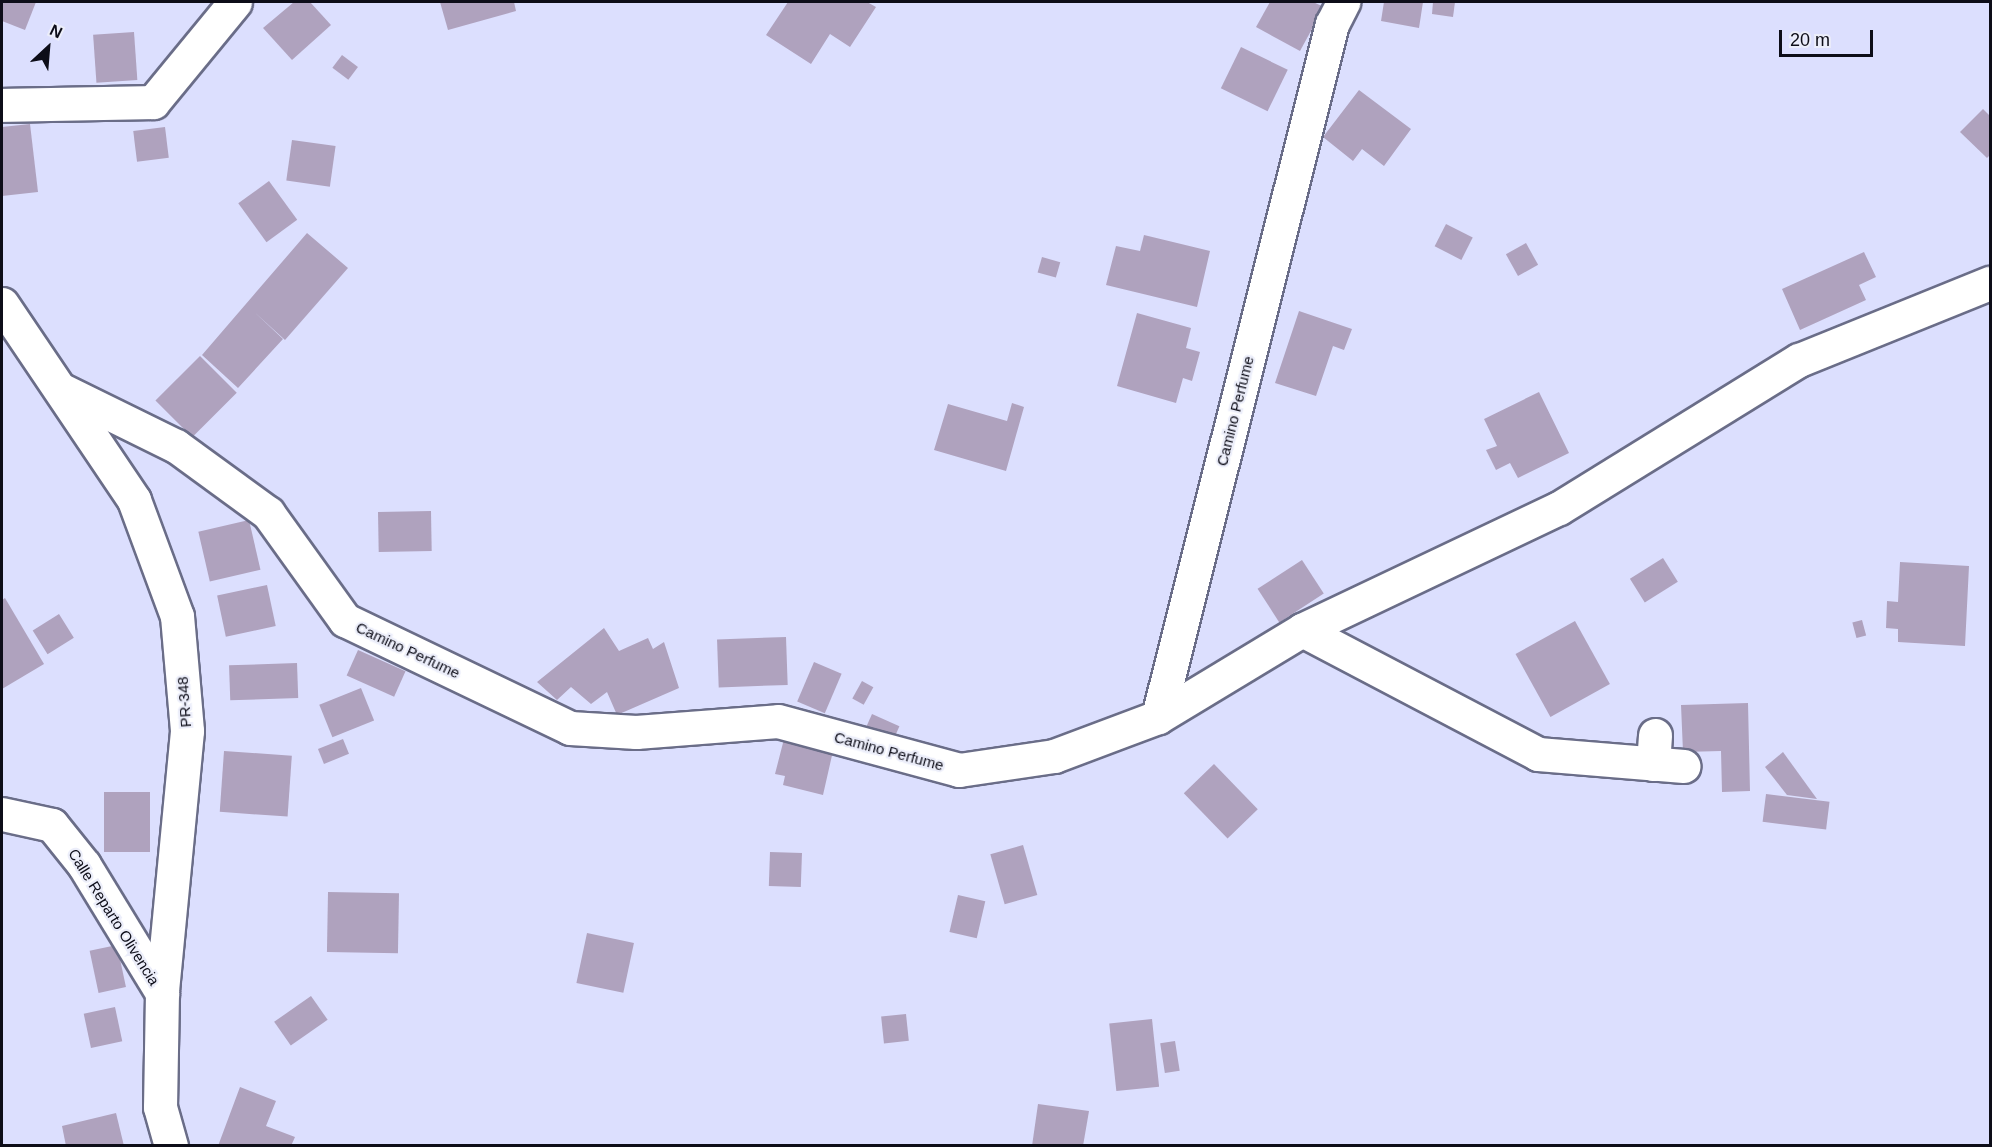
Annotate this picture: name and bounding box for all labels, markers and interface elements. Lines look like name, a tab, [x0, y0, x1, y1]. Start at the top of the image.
north arrow	[18, 18, 78, 78]
scale bar	[1782, 18, 1876, 56]
text: N	[47, 21, 65, 42]
text: 20 m	[1790, 30, 1830, 50]
street label: Camino Perfume	[1213, 354, 1257, 468]
street label: Camino Perfume	[353, 618, 463, 682]
street label: PR-348	[173, 676, 195, 728]
street label: Camino Perfume	[832, 728, 946, 774]
street label: Calle Reparto Olivencia	[65, 845, 163, 989]

